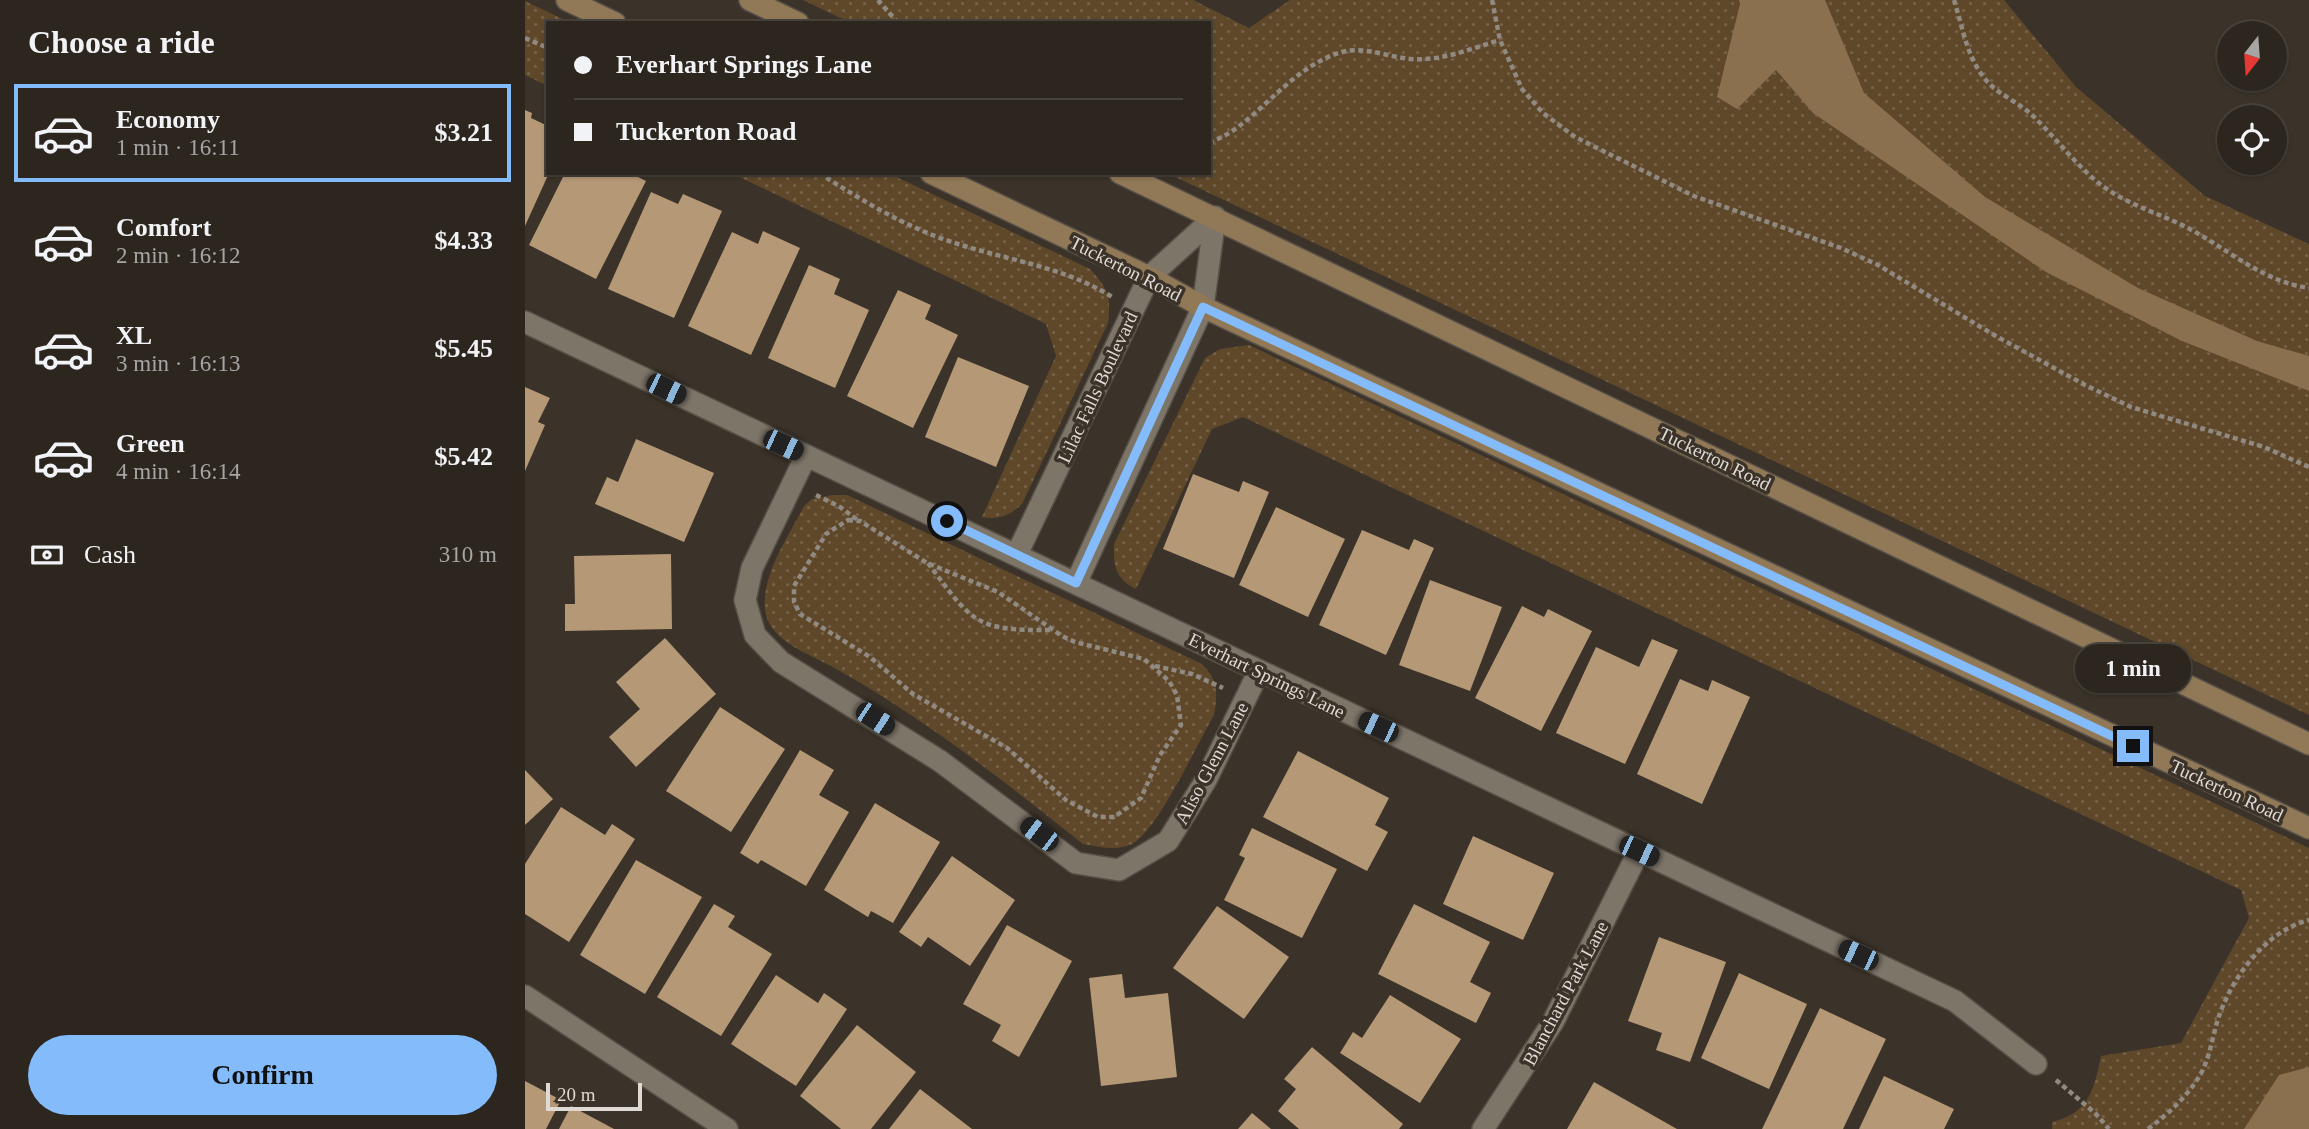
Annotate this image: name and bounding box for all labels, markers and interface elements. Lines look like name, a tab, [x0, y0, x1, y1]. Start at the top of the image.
north arrow	[2217, 21, 2287, 91]
map controls	[2217, 21, 2287, 175]
text: Choose a ride	[28, 24, 215, 60]
text: Everhart Springs Lane	[616, 50, 872, 79]
icon: car	[32, 102, 95, 165]
text: Economy	[116, 105, 220, 134]
button: locate	[2217, 105, 2287, 175]
text: Tuckerton Road	[616, 117, 796, 146]
text: $3.21	[435, 118, 493, 147]
text: 1 min · 16:11	[116, 135, 240, 160]
icon: car	[32, 210, 95, 273]
text: Comfort	[116, 213, 211, 242]
text: $4.33	[435, 226, 493, 255]
street label: Tuckerton Road	[1067, 231, 1185, 306]
text: 2 min · 16:12	[116, 243, 241, 268]
street label: Lilac Falls Boulevard	[1053, 308, 1142, 466]
icon: car	[32, 318, 95, 381]
text: XL	[116, 321, 152, 350]
text: $5.45	[435, 334, 493, 363]
text: 3 min · 16:13	[116, 351, 241, 376]
car	[643, 370, 690, 408]
street label: Tuckerton Road	[1655, 422, 1775, 495]
icon: car	[32, 426, 95, 489]
car	[760, 427, 807, 463]
text: Green	[116, 429, 185, 458]
text: $5.42	[435, 442, 493, 471]
text: 4 min · 16:14	[116, 459, 241, 484]
route start	[931, 505, 963, 537]
icon: cash	[28, 536, 66, 574]
text: Cash	[84, 540, 136, 569]
text: 310 m	[439, 542, 497, 567]
street label: Everhart Springs Lane	[1185, 629, 1348, 722]
callout: 1 min	[2075, 644, 2191, 694]
text: 1 min	[2105, 656, 2161, 681]
car	[852, 699, 899, 739]
street label: Aliso Glenn Lane	[1170, 699, 1252, 828]
car	[1355, 709, 1402, 745]
route end	[2117, 730, 2149, 762]
street label: Tuckerton Road	[2167, 755, 2287, 826]
car	[1016, 813, 1063, 855]
car	[1616, 833, 1663, 869]
street label: Blanchard Park Lane	[1519, 917, 1612, 1069]
car	[1835, 937, 1882, 973]
button: Confirm	[28, 1035, 497, 1115]
scale bar	[546, 1080, 642, 1112]
text: 20 m	[557, 1084, 596, 1105]

